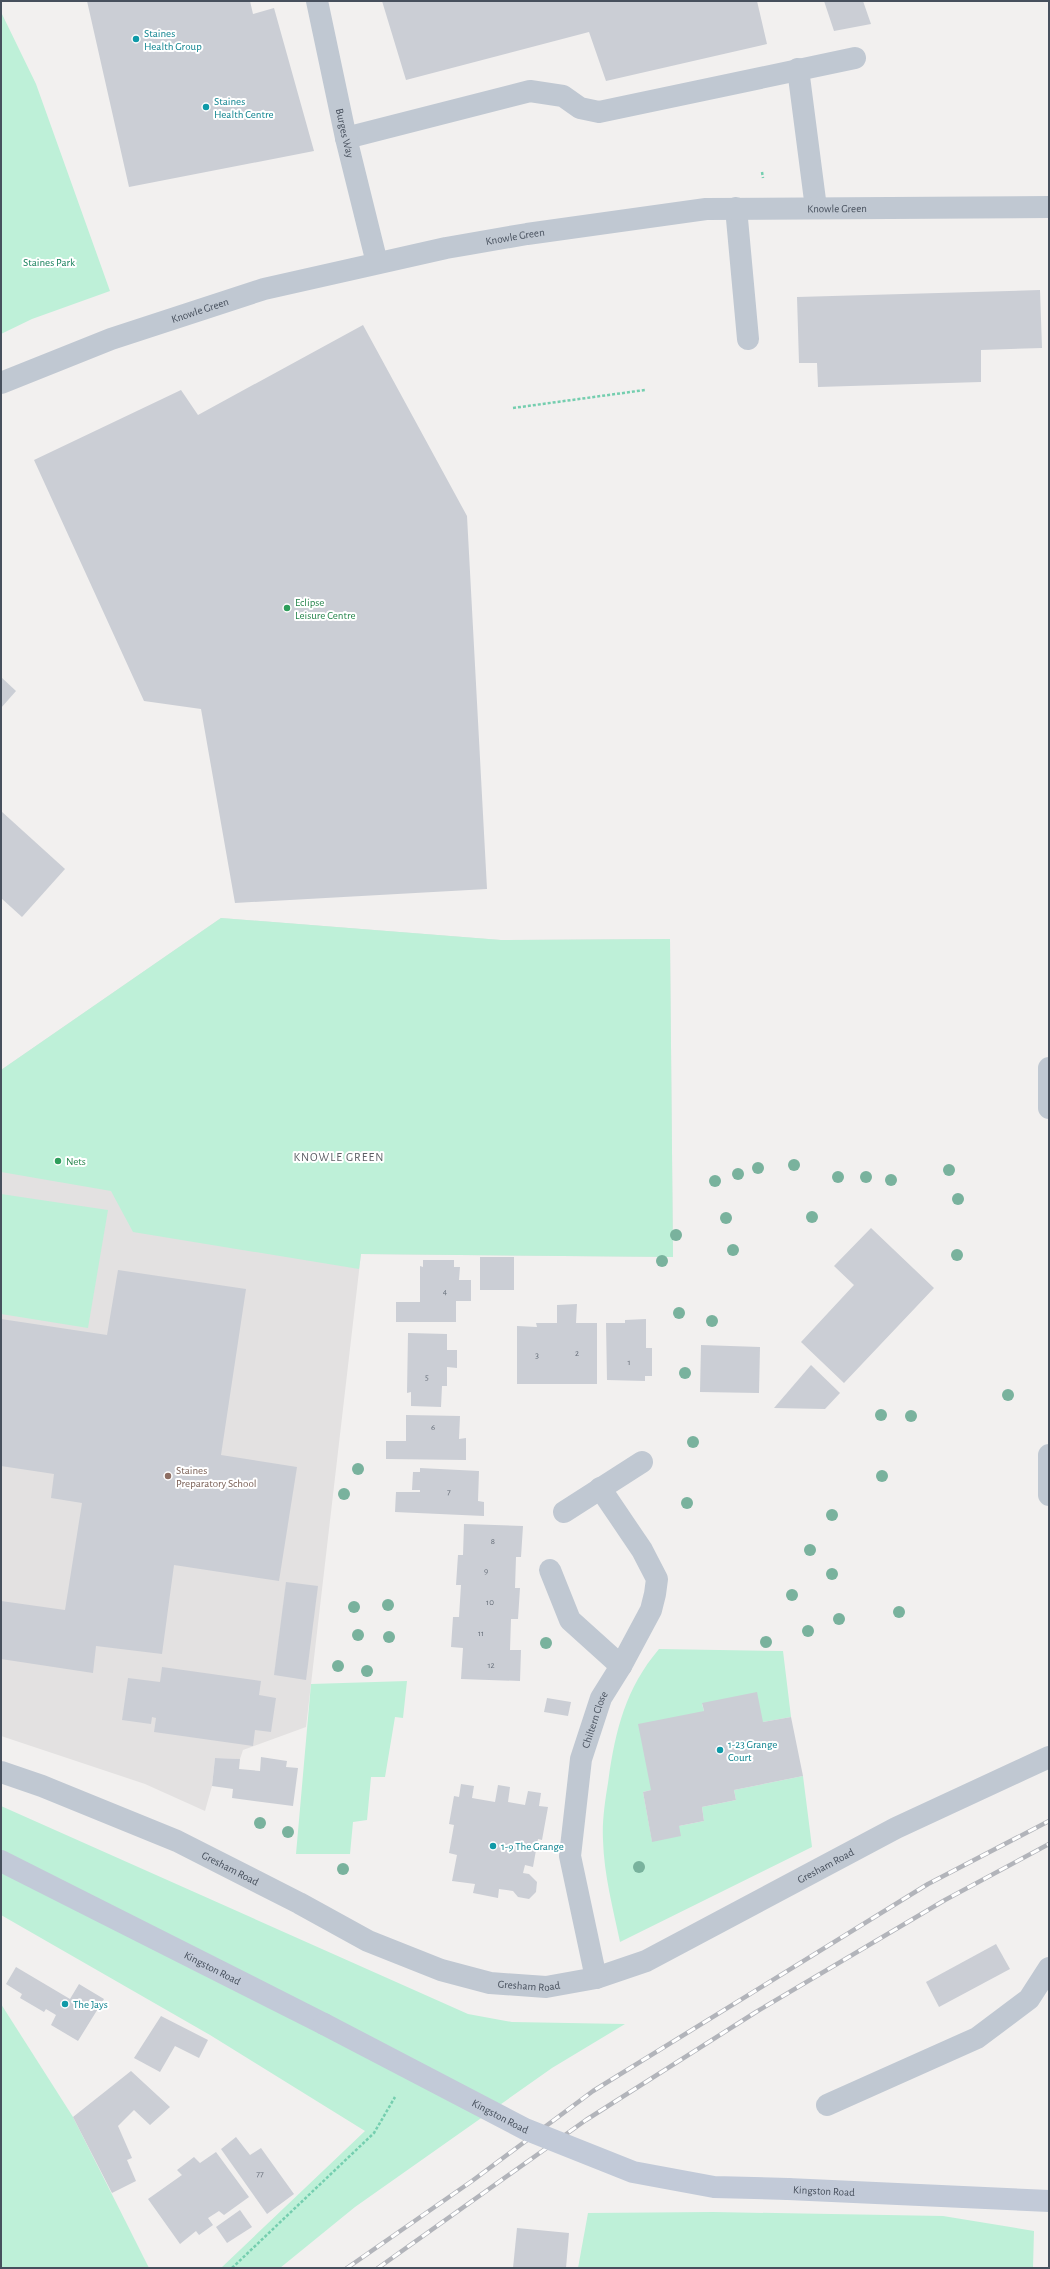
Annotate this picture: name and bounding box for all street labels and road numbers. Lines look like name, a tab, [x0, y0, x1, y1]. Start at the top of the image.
street label: Burges Way	[334, 107, 356, 159]
street label: Knowle Green	[807, 203, 867, 214]
street label: Knowle Green	[485, 226, 545, 247]
street label: Knowle Green	[170, 295, 230, 324]
street label: Chiltern Close	[579, 1689, 609, 1749]
street label: Gresham Road	[795, 1846, 856, 1885]
street label: Gresham Road	[200, 1849, 261, 1887]
street label: Kingston Road	[182, 1949, 243, 1987]
street label: Gresham Road	[497, 1978, 561, 1993]
street label: Kingston Road	[470, 2097, 530, 2135]
street label: Kingston Road	[793, 2184, 855, 2198]

